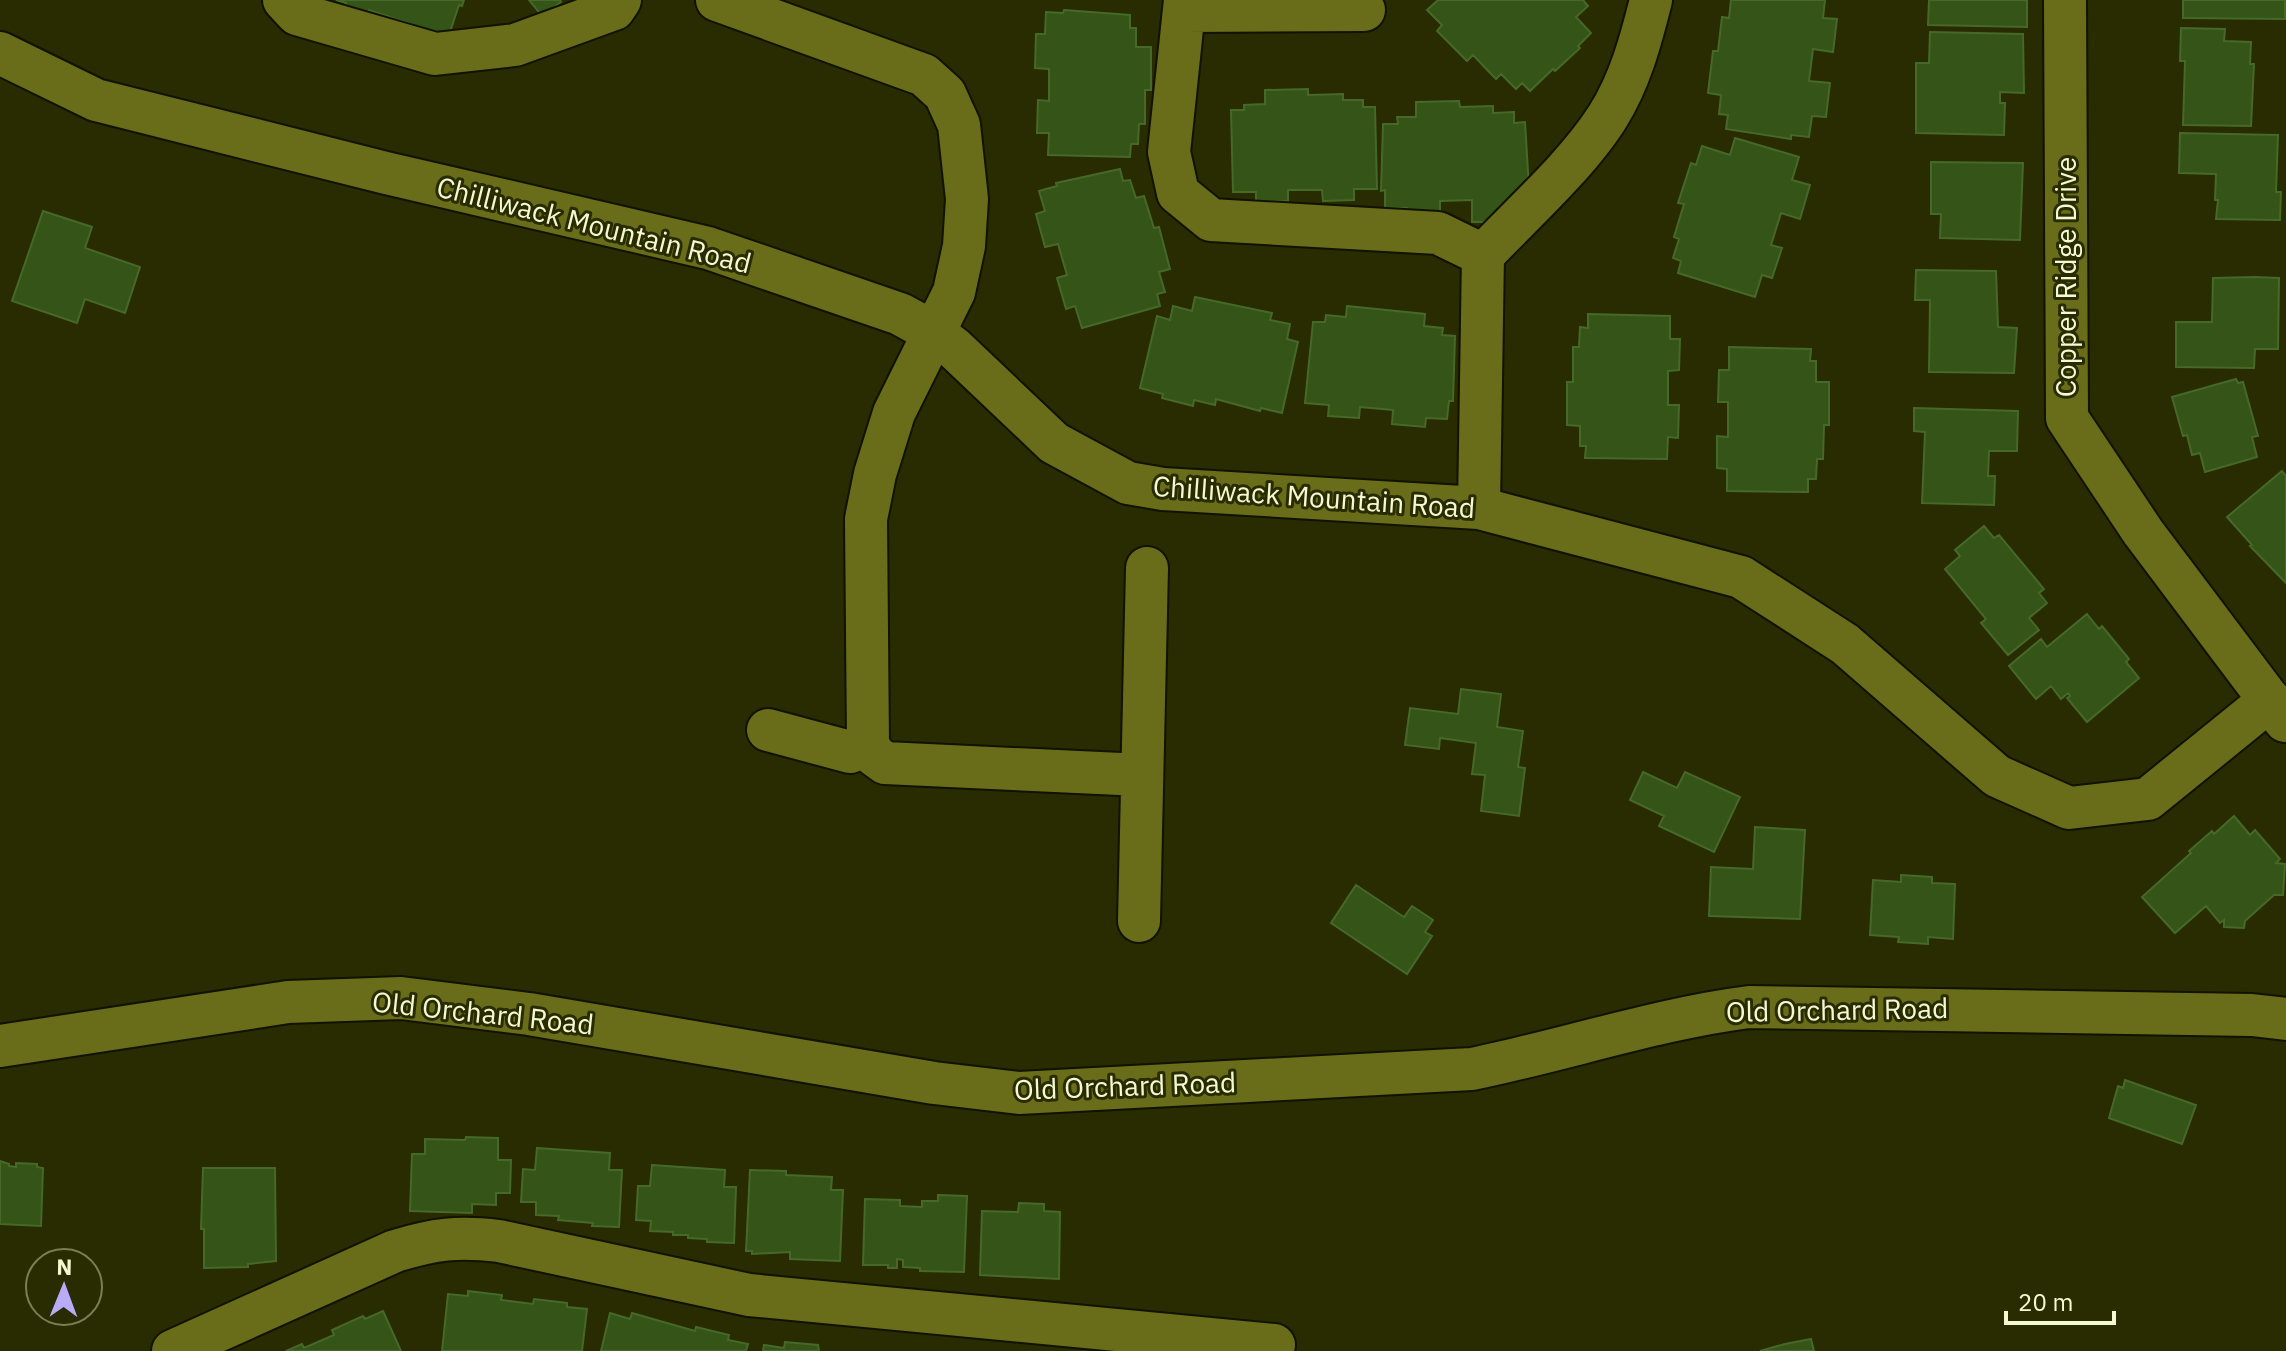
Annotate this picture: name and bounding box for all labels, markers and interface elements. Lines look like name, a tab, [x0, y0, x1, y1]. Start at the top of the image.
street label: Copper Ridge Drive	[2047, 157, 2084, 397]
street label: Chilliwack Mountain Road	[433, 168, 755, 282]
street label: Chilliwack Mountain Road	[1152, 467, 1476, 526]
street label: Old Orchard Road	[370, 982, 596, 1043]
street label: Old Orchard Road	[1725, 989, 1949, 1030]
street label: Old Orchard Road	[1013, 1063, 1237, 1108]
north arrow	[24, 1247, 104, 1327]
text: N	[56, 1252, 73, 1281]
scale bar	[2006, 1275, 2114, 1325]
text: 20 m	[2018, 1286, 2073, 1318]

